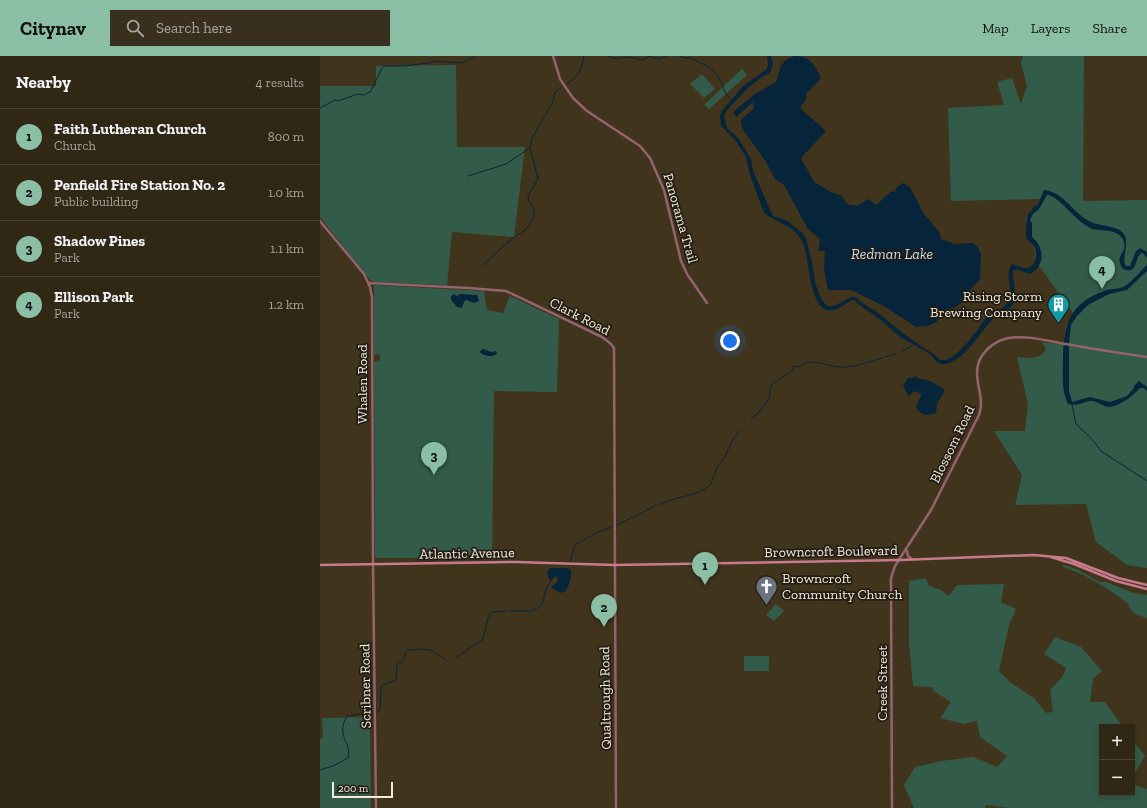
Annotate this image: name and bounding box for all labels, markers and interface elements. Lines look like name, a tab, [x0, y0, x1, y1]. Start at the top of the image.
search box	[110, 10, 390, 46]
text: Citynav	[20, 17, 86, 40]
icon: search	[124, 17, 146, 39]
text: Search here	[156, 19, 232, 37]
text: Map	[982, 20, 1009, 37]
text: Layers	[1031, 20, 1070, 37]
text: Share	[1092, 20, 1127, 37]
text: Nearby	[16, 72, 71, 92]
text: 4 results	[256, 75, 304, 90]
text: Faith Lutheran Church	[54, 120, 206, 138]
text: 1	[26, 129, 32, 144]
text: 800 m	[268, 129, 304, 144]
text: Church	[54, 138, 96, 153]
street label: Panorama Trail	[660, 171, 702, 265]
text: Penfield Fire Station No. 2	[54, 176, 225, 194]
text: 2	[26, 185, 32, 200]
text: 1.0 km	[268, 185, 304, 200]
text: Public building	[54, 194, 138, 209]
text: Shadow Pines	[54, 232, 145, 250]
text: 3	[26, 241, 32, 256]
text: 1.1 km	[270, 241, 304, 256]
water label: Redman Lake	[851, 245, 933, 263]
text: Park	[54, 250, 80, 265]
pin: 4	[1089, 256, 1115, 289]
text: Ellison Park	[54, 288, 134, 306]
place label: Rising Storm Brewing Company	[930, 288, 1043, 321]
building icon: Rising Storm Brewing Company	[1045, 291, 1071, 324]
street label: Clark Road	[547, 294, 613, 339]
text: 4	[25, 297, 33, 312]
text: 1.2 km	[269, 297, 304, 312]
text: Park	[54, 306, 80, 321]
your location	[720, 331, 740, 351]
street label: Whalen Road	[354, 344, 371, 424]
street label: Blossom Road	[926, 402, 979, 486]
pin: 3	[421, 442, 447, 475]
street label: Browncroft Boulevard	[764, 542, 898, 561]
street label: Atlantic Avenue	[419, 544, 515, 563]
pin: 1	[692, 552, 718, 585]
place label: Browncroft Community Church	[782, 570, 902, 603]
church icon: Browncroft Community Church	[754, 573, 780, 606]
pin: 2	[591, 594, 617, 627]
street label: Scribner Road	[356, 643, 375, 729]
street label: Creek Street	[874, 644, 891, 721]
street label: Qualtrough Road	[596, 646, 615, 750]
map controls	[1099, 724, 1135, 796]
button: +	[1099, 724, 1135, 760]
button: −	[1099, 760, 1135, 796]
scale bar	[332, 780, 393, 799]
text: 200 m	[338, 782, 368, 795]

